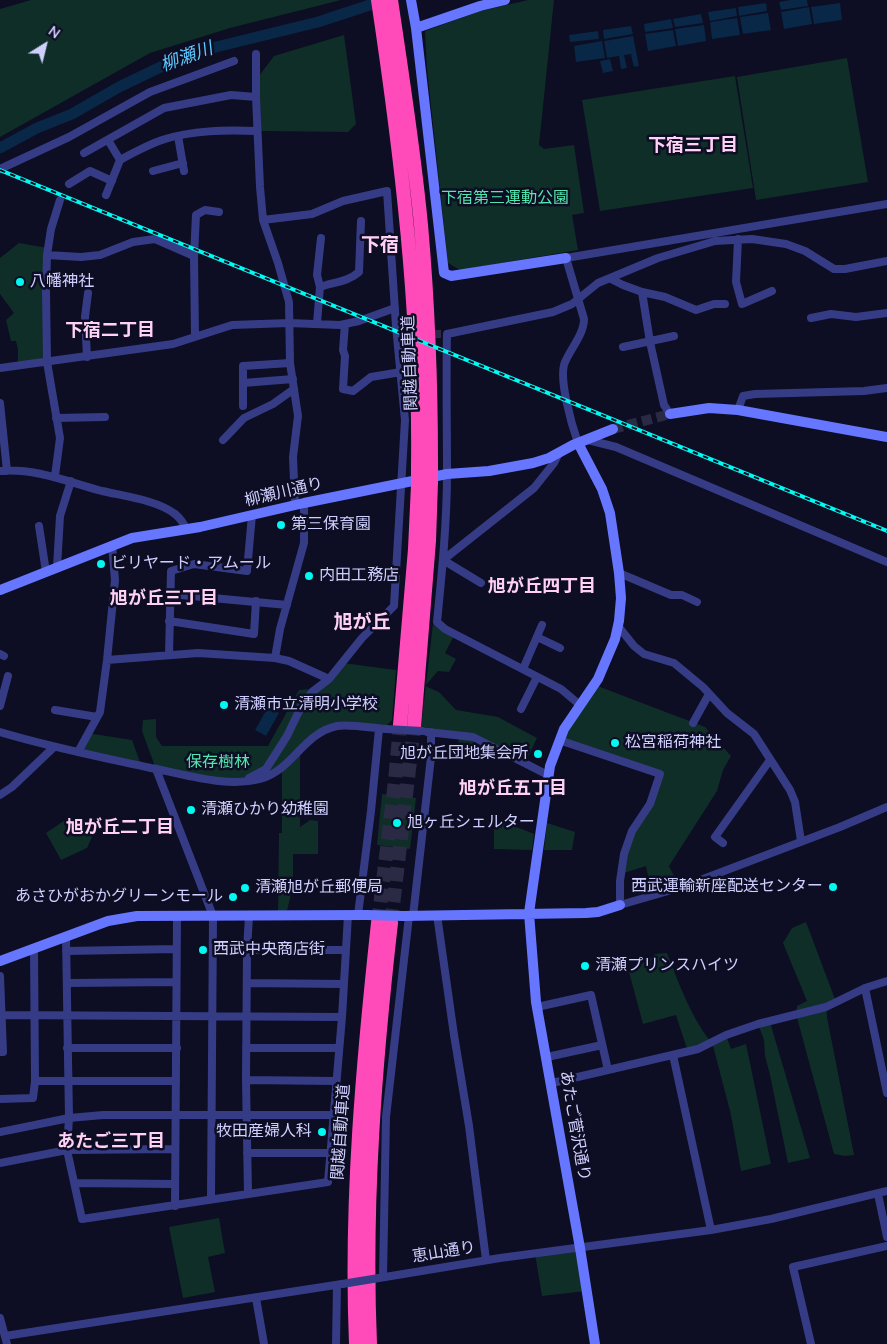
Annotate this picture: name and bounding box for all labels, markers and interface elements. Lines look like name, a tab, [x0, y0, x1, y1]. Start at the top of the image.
north arrow	[20, 20, 70, 70]
text: N	[44, 22, 64, 43]
water label: 柳瀬川	[158, 39, 216, 77]
district label: 下宿三丁目	[648, 136, 738, 158]
park label: 下宿第三運動公園	[441, 189, 569, 209]
district label: 下宿	[361, 235, 399, 257]
place label: 八幡神社	[30, 272, 94, 292]
marker: 八幡神社	[14, 276, 26, 288]
street label: 関越自動車道	[400, 315, 422, 411]
district label: 下宿二丁目	[65, 321, 155, 343]
street label: 柳瀬川通り	[243, 475, 325, 511]
place label: 第三保育園	[291, 515, 371, 535]
marker: 第三保育園	[275, 519, 287, 531]
place label: ビリヤード・アムール	[111, 554, 271, 574]
marker: ビリヤード・アムール	[95, 558, 107, 570]
place label: 内田工務店	[319, 566, 399, 586]
marker: 内田工務店	[303, 570, 315, 582]
district label: 旭が丘四丁目	[488, 577, 596, 599]
district label: 旭が丘三丁目	[110, 589, 218, 611]
district label: 旭が丘	[334, 612, 390, 634]
place label: 清瀬市立清明小学校	[234, 695, 378, 715]
marker: 清瀬市立清明小学校	[218, 699, 230, 711]
place label: 松宮稲荷神社	[625, 733, 721, 753]
marker: 松宮稲荷神社	[609, 737, 621, 749]
place label: 旭が丘団地集会所	[400, 744, 528, 764]
marker: 旭が丘団地集会所	[532, 748, 544, 760]
park label: 保存樹林	[186, 753, 250, 773]
district label: 旭が丘五丁目	[459, 779, 567, 801]
place label: 清瀬ひかり幼稚園	[201, 800, 329, 820]
marker: 清瀬ひかり幼稚園	[185, 804, 197, 816]
place label: 旭ヶ丘シェルター	[407, 813, 535, 833]
marker: 旭ヶ丘シェルター	[391, 817, 403, 829]
district label: 旭が丘二丁目	[66, 818, 174, 840]
place label: 西武運輸新座配送センター	[631, 877, 823, 897]
place label: 清瀬旭が丘郵便局	[255, 878, 383, 898]
marker: 西武運輸新座配送センター	[827, 881, 839, 893]
marker: 清瀬旭が丘郵便局	[239, 882, 251, 894]
place label: あさひがおかグリーンモール	[15, 887, 223, 907]
marker: あさひがおかグリーンモール	[227, 891, 239, 903]
place label: 西武中央商店街	[213, 940, 325, 960]
marker: 西武中央商店街	[197, 944, 209, 956]
place label: 清瀬プリンスハイツ	[595, 956, 739, 976]
marker: 清瀬プリンスハイツ	[579, 960, 591, 972]
street label: あたご菅沢通り	[555, 1069, 593, 1183]
street label: 関越自動車道	[329, 1083, 355, 1181]
place label: 牧田産婦人科	[216, 1122, 312, 1142]
marker: 牧田産婦人科	[316, 1126, 328, 1138]
district label: あたご三丁目	[57, 1132, 165, 1154]
street label: 恵山通り	[411, 1239, 477, 1267]

